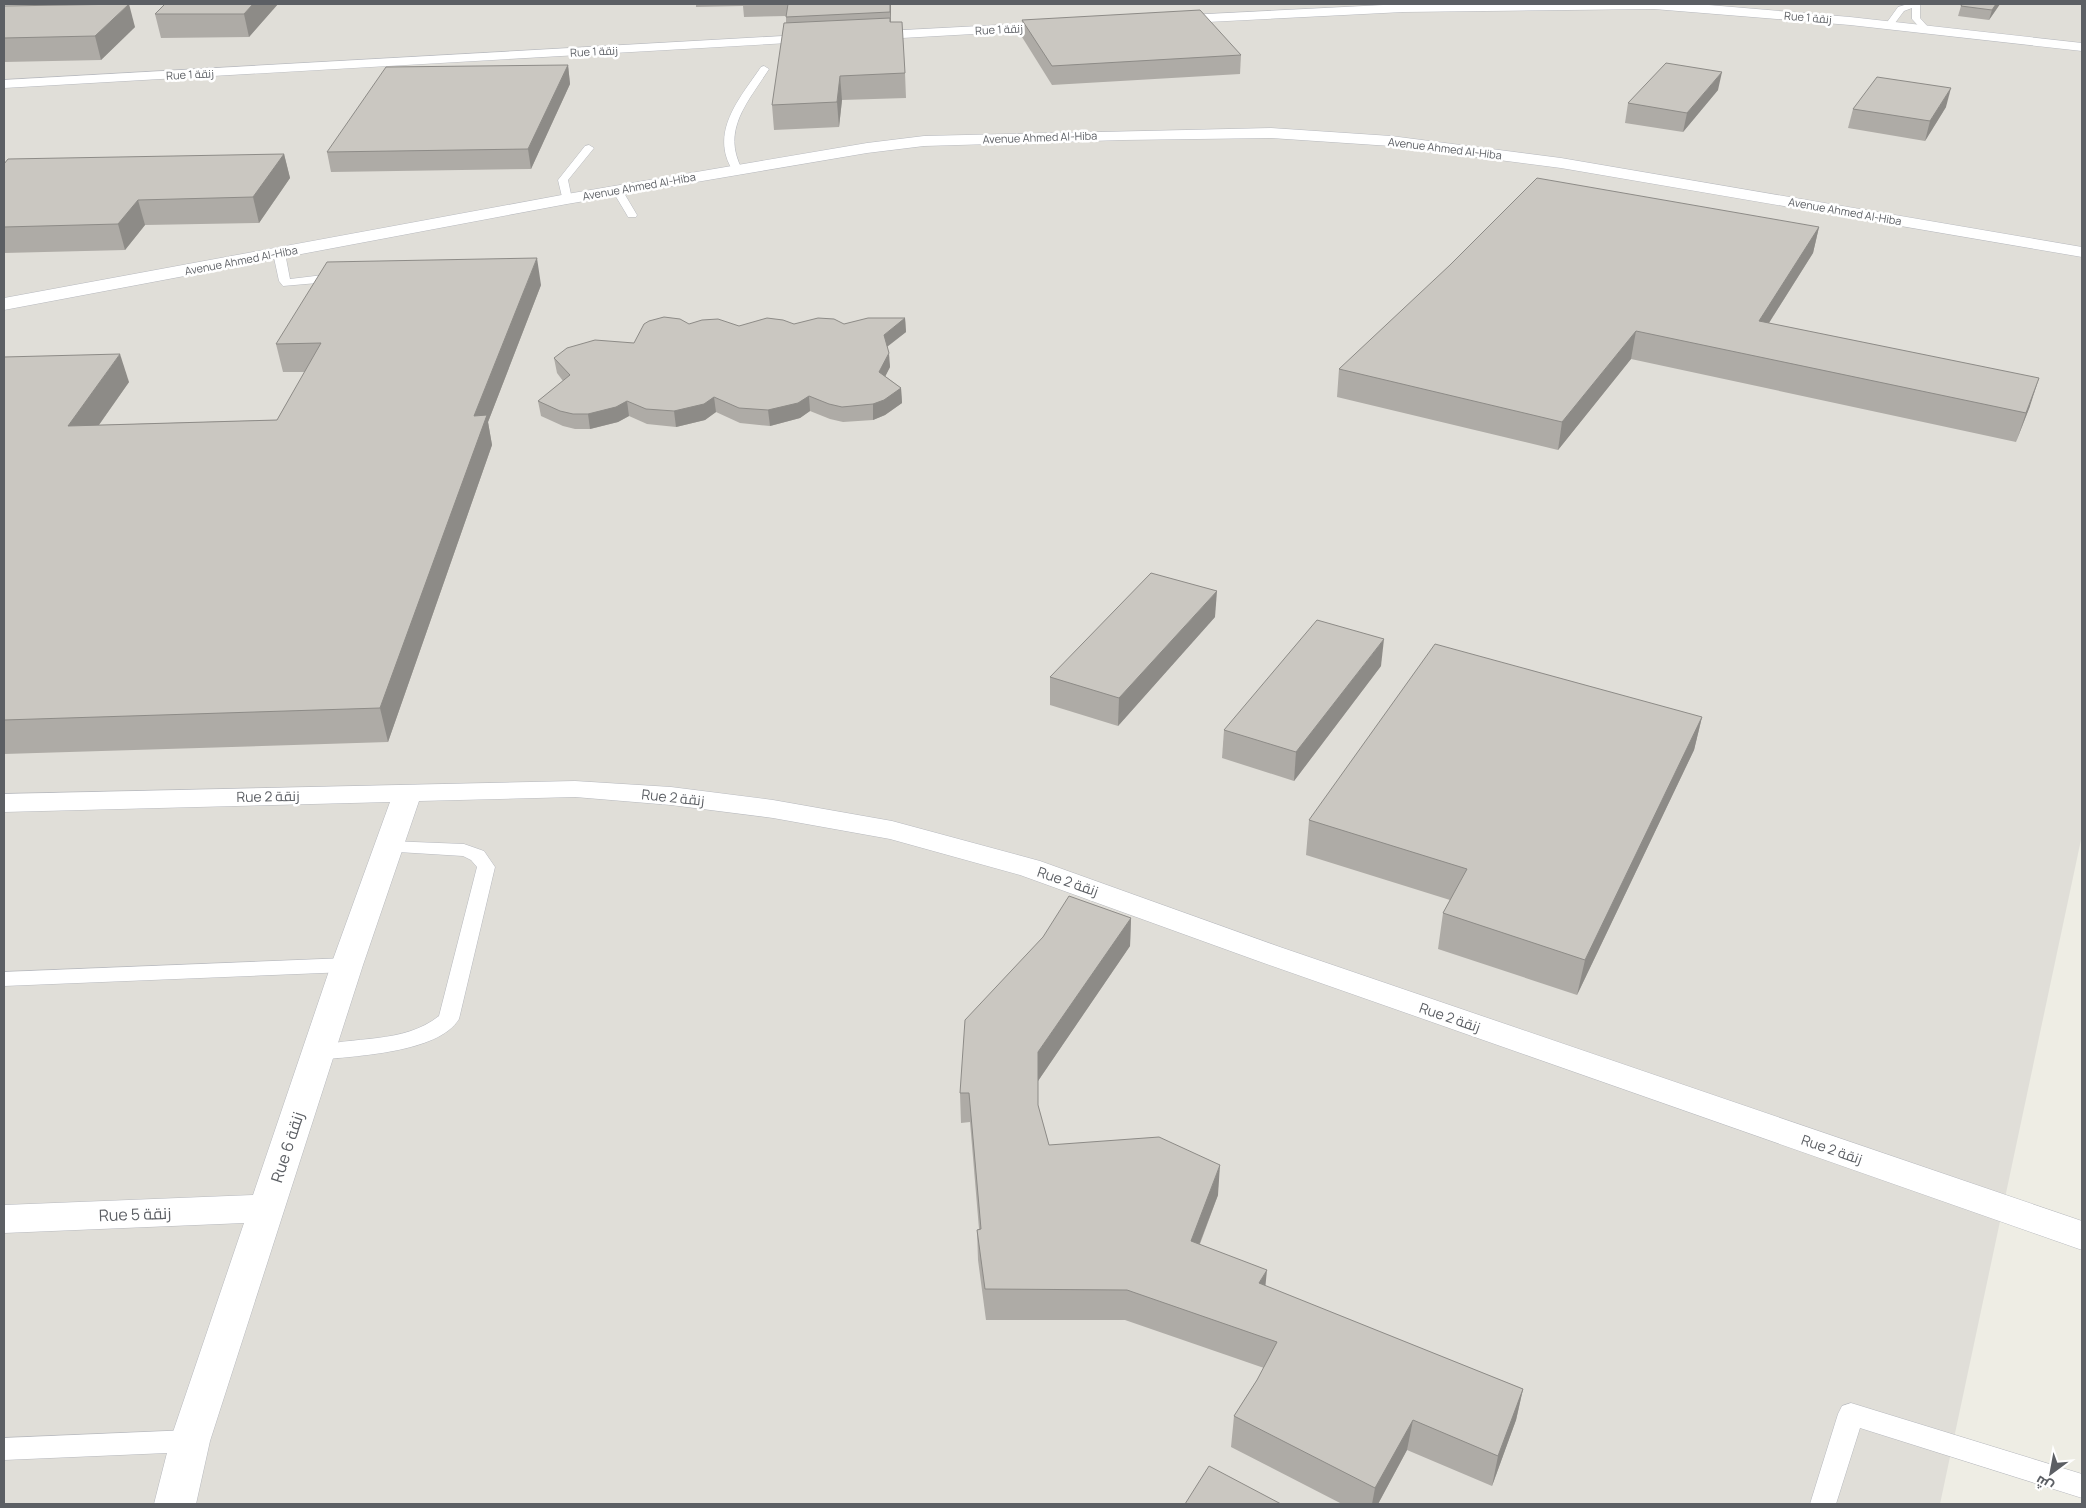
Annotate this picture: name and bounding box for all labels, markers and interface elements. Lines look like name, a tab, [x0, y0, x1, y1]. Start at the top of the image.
street label: Rue 1 زنقة	[1784, 7, 1833, 27]
street label: Rue 1 زنقة	[975, 20, 1023, 38]
street label: Rue 1 زنقة	[570, 42, 618, 60]
street label: Rue 1 زنقة	[166, 65, 214, 83]
street label: Avenue Ahmed Al-Hiba	[982, 128, 1098, 146]
street label: Avenue Ahmed Al-Hiba	[1387, 134, 1503, 162]
street label: Avenue Ahmed Al-Hiba	[581, 169, 697, 203]
street label: Avenue Ahmed Al-Hiba	[1787, 194, 1903, 228]
street label: Avenue Ahmed Al-Hiba	[183, 242, 299, 278]
street label: Rue 2 زنقة	[640, 784, 706, 810]
street label: Rue 2 زنقة	[236, 786, 300, 806]
street label: Rue 2 زنقة	[1035, 862, 1101, 900]
street label: Rue 2 زنقة	[1417, 998, 1483, 1036]
street label: Rue 6 زنقة	[265, 1109, 309, 1185]
street label: Rue 2 زنقة	[1799, 1130, 1865, 1168]
street label: Rue 5 زنقة	[98, 1202, 172, 1226]
north arrow	[2026, 1448, 2076, 1498]
text: ش	[2031, 1472, 2056, 1497]

